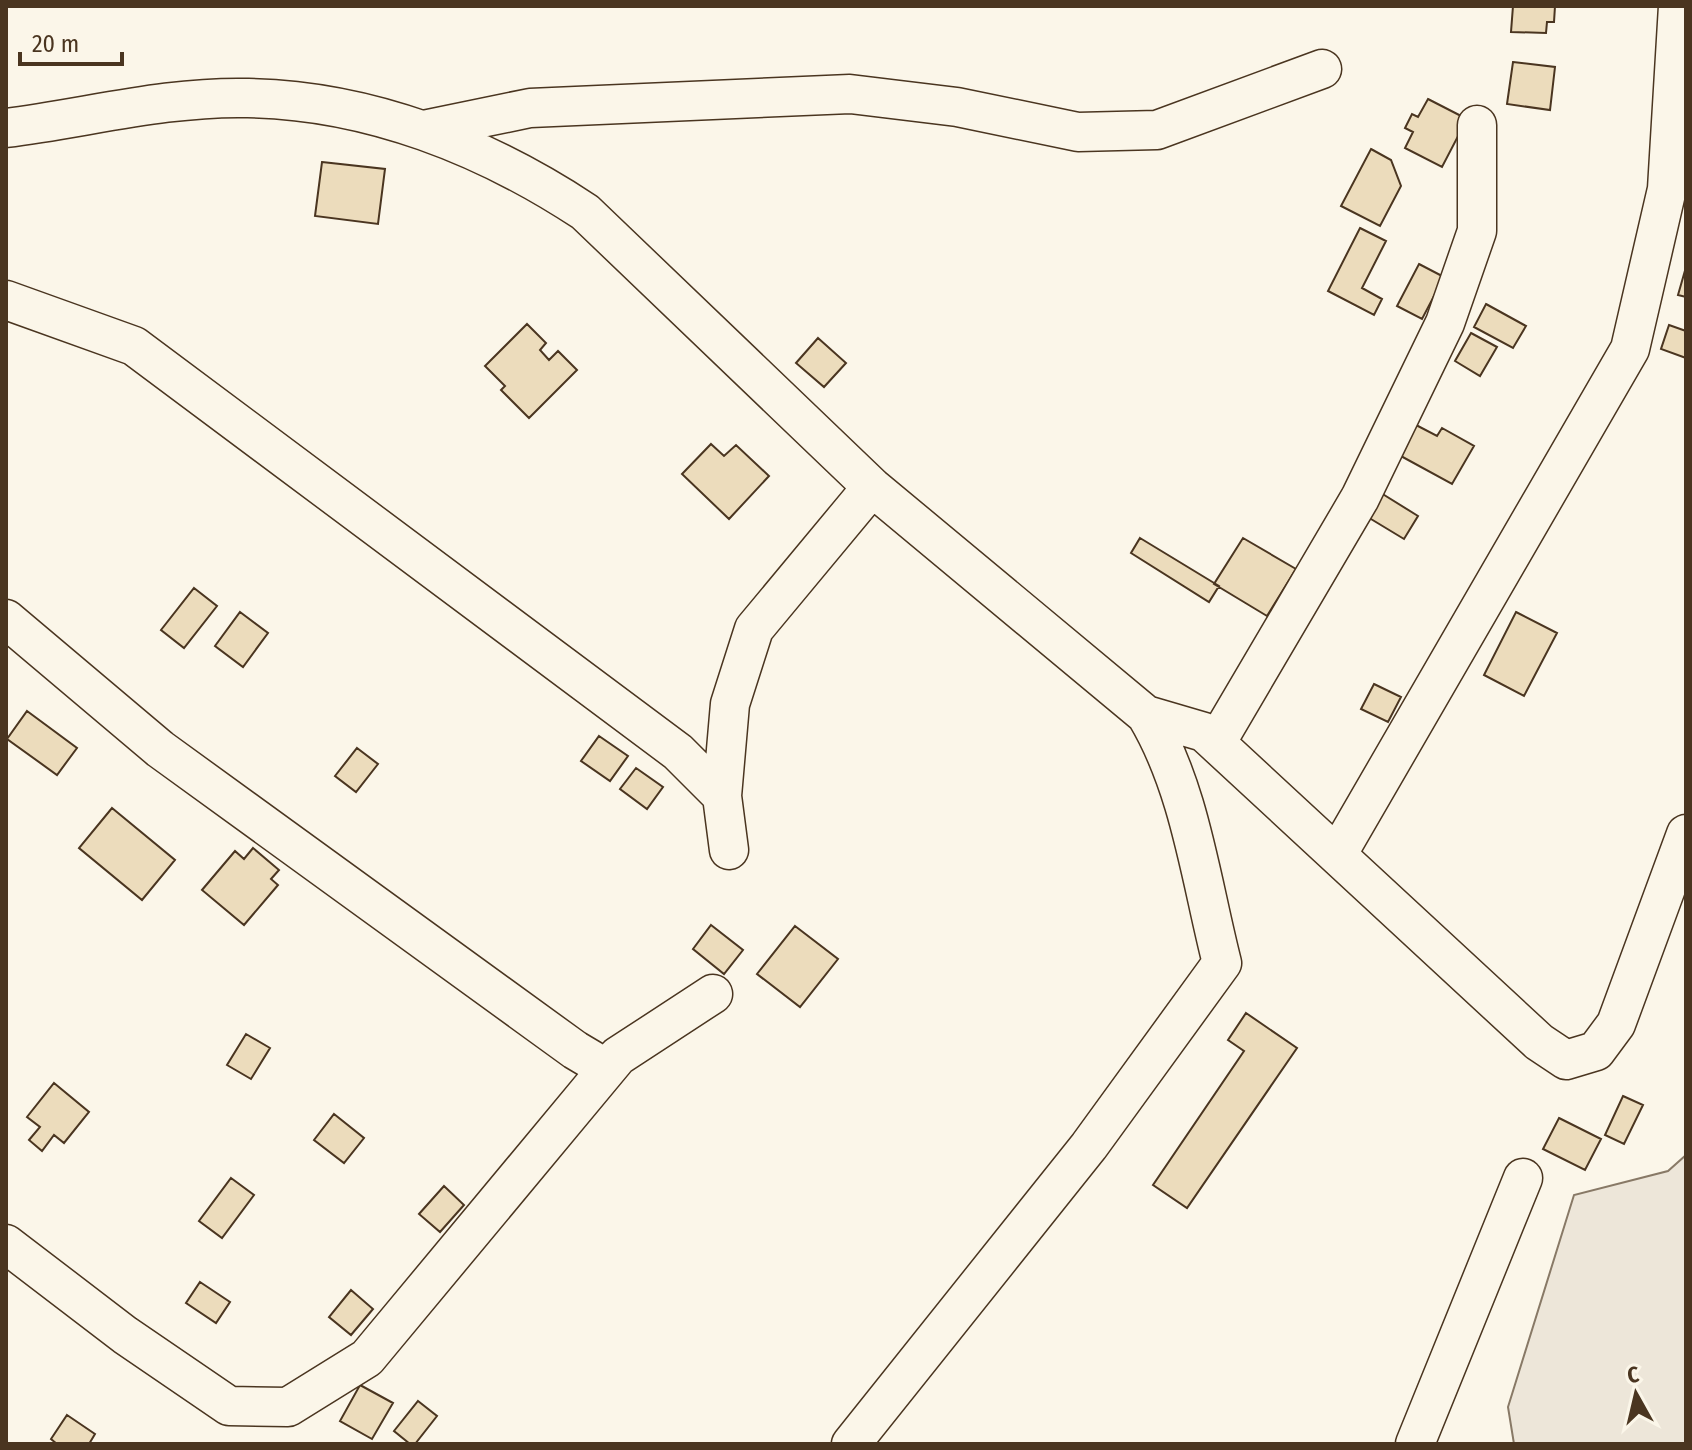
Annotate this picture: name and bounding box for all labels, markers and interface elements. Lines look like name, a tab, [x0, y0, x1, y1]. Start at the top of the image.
scale bar	[20, 16, 122, 66]
text: 20 m	[32, 30, 79, 58]
north arrow	[1596, 1354, 1676, 1434]
text: С	[1626, 1360, 1641, 1389]

